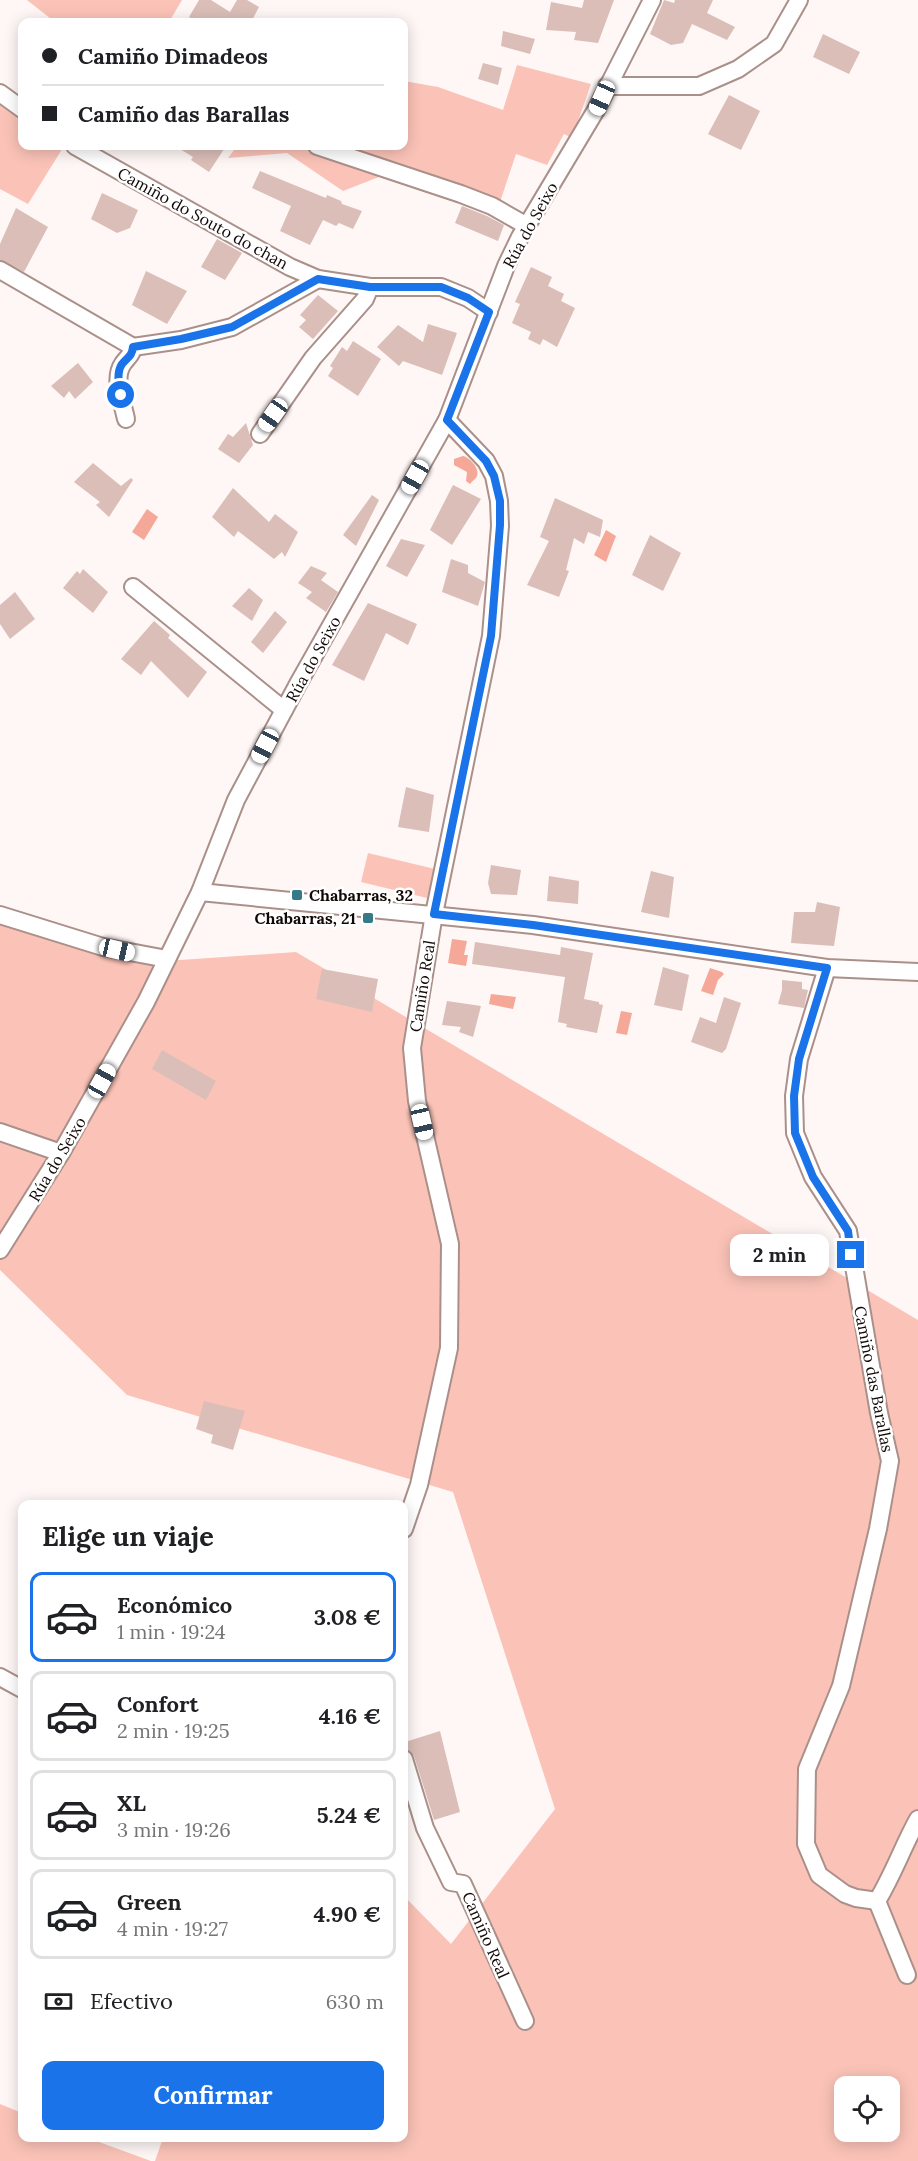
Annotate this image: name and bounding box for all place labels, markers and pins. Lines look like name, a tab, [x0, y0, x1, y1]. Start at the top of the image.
place label: Chabarras, 32	[309, 885, 413, 905]
marker: Chabarras, 32	[290, 888, 304, 902]
place label: Chabarras, 21	[254, 908, 356, 928]
marker: Chabarras, 21	[361, 911, 375, 925]

